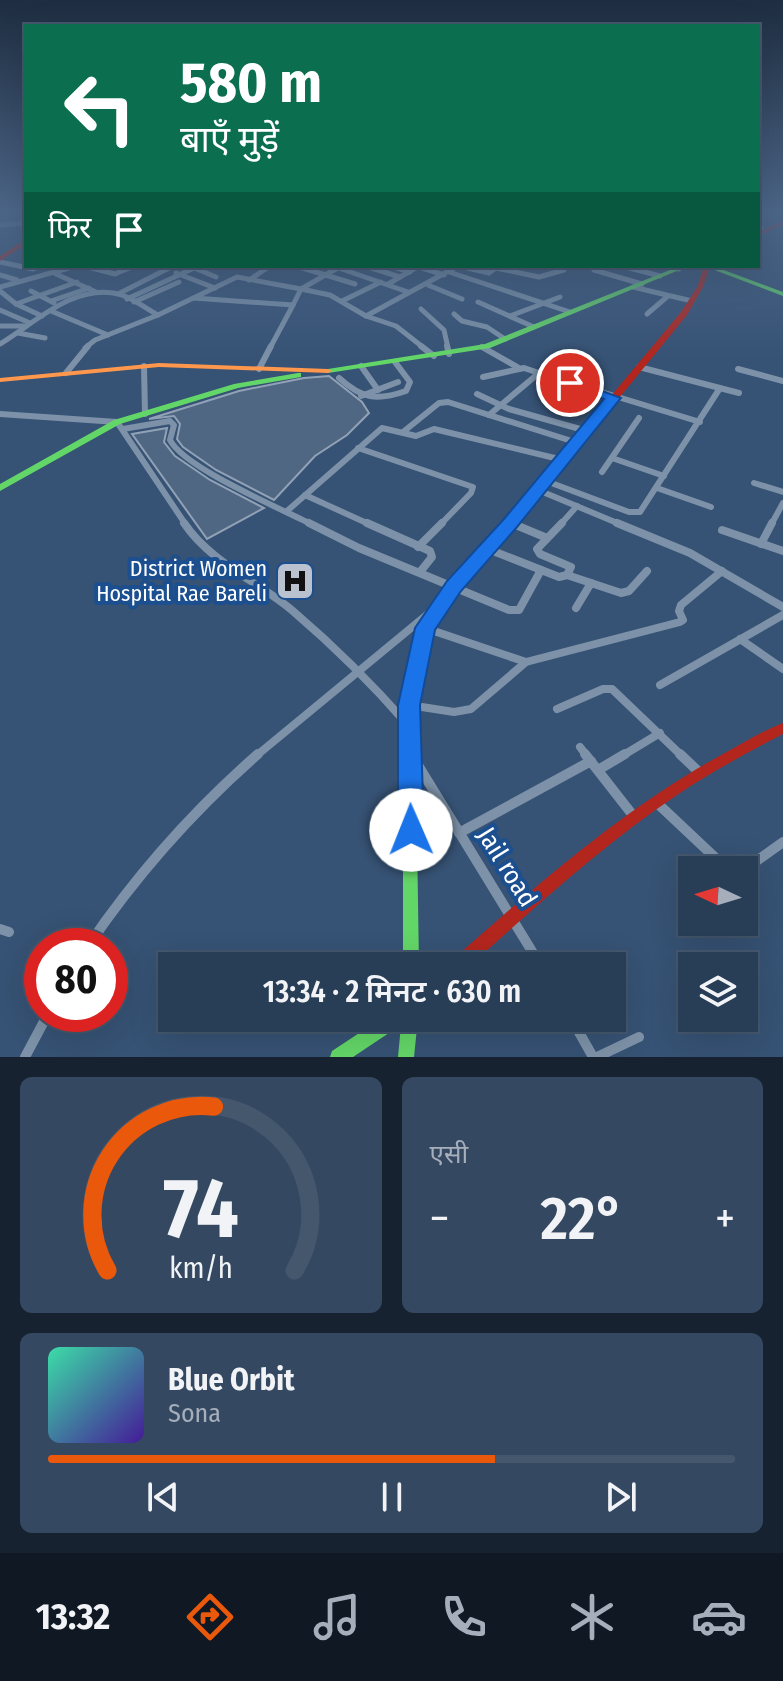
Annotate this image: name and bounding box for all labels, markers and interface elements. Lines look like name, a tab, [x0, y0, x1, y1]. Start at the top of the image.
text: 580 m	[180, 50, 322, 117]
icon: left	[48, 56, 152, 160]
text: बाएँ मुड़ें	[180, 118, 279, 162]
icon: arrive	[107, 208, 151, 252]
text: फिर	[48, 210, 91, 246]
pin	[536, 349, 604, 417]
icon: arrive	[548, 361, 592, 405]
place label: District Women Hospital Rae Bareli	[96, 555, 267, 607]
hospital icon: District Women Hospital Rae Bareli	[274, 560, 316, 602]
position arrow	[369, 788, 453, 872]
street label: Jail road	[471, 822, 543, 912]
north arrow	[678, 856, 758, 936]
map controls	[678, 856, 758, 1032]
speed limit sign: 80	[24, 928, 128, 1032]
button: layers	[678, 952, 758, 1032]
text: 13:34 · 2 मिनट · 630 m	[263, 974, 521, 1010]
text: एसी	[430, 1139, 468, 1170]
text: 74	[163, 1159, 239, 1259]
text: 22°	[541, 1183, 624, 1255]
text: −	[430, 1192, 449, 1245]
text: +	[715, 1192, 735, 1245]
text: km/h	[169, 1251, 233, 1286]
text: Blue Orbit	[168, 1362, 294, 1398]
text: Sona	[168, 1398, 221, 1429]
icon: previous	[141, 1475, 185, 1519]
icon: pause	[370, 1475, 414, 1519]
icon: next	[599, 1475, 643, 1519]
icon: directions	[182, 1589, 238, 1645]
icon: music	[309, 1589, 365, 1645]
icon: phone	[436, 1589, 492, 1645]
icon: climate	[564, 1589, 620, 1645]
icon: car	[691, 1589, 747, 1645]
text: 13:32	[36, 1595, 110, 1639]

